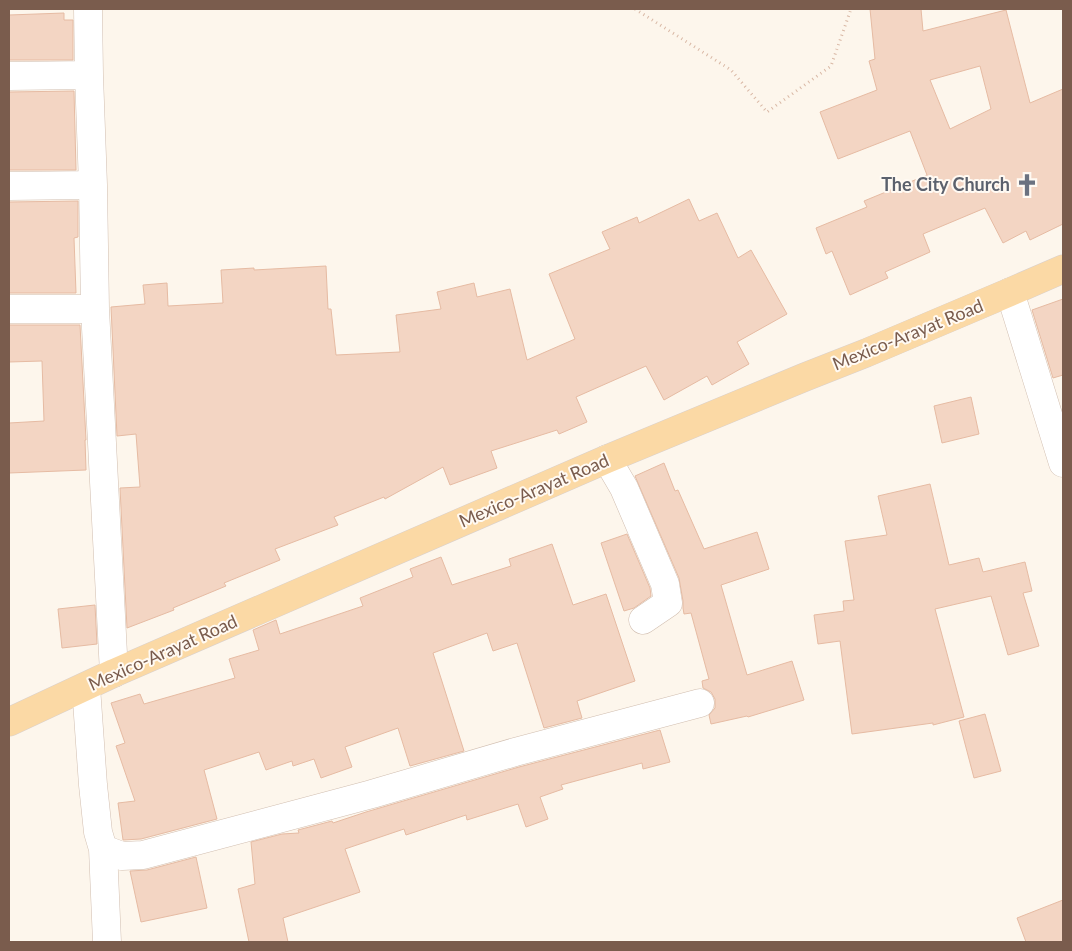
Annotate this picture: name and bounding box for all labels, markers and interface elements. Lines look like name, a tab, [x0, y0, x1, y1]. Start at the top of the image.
church icon: The City Church	[1014, 172, 1040, 198]
place label: The City Church	[881, 173, 1010, 195]
street label: Mexico-Arayat Road	[829, 294, 986, 374]
street label: Mexico-Arayat Road	[455, 449, 612, 532]
street label: Mexico-Arayat Road	[85, 609, 240, 695]

